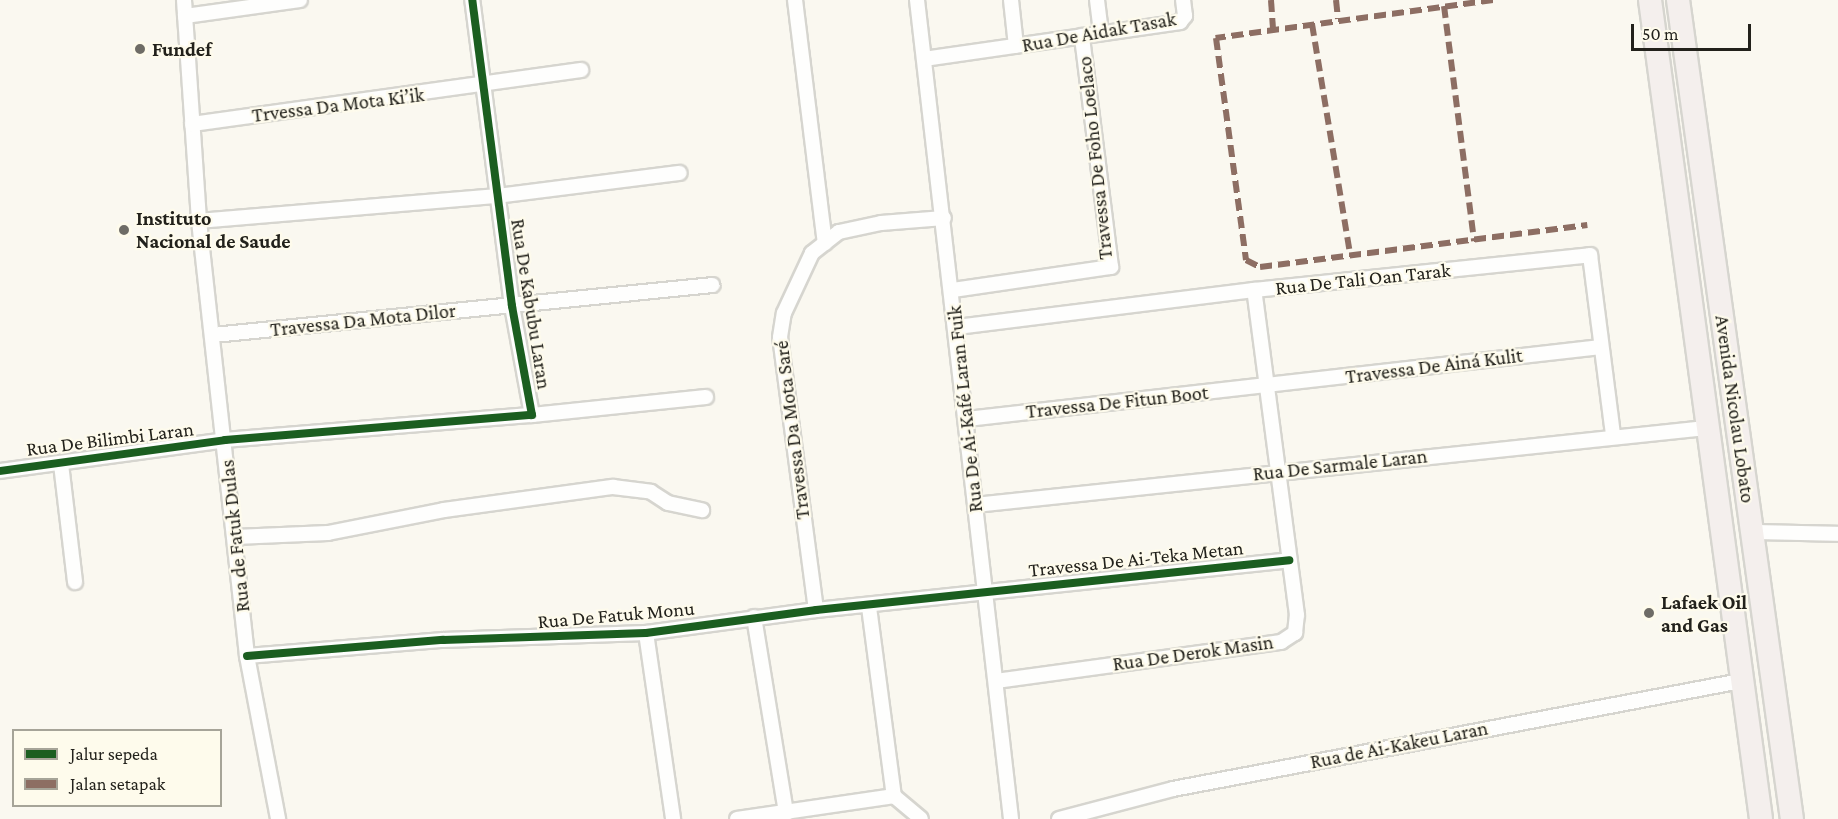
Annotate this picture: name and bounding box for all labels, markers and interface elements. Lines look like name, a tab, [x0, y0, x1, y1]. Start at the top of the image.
street label: Rua De Aidak Tasak	[1020, 7, 1178, 57]
scale bar	[1634, 12, 1754, 50]
text: 50 m	[1642, 24, 1679, 44]
place label: Fundef	[152, 37, 212, 61]
marker: Fundef	[133, 42, 147, 56]
street label: Travessa De Foho Loelaco	[1072, 55, 1118, 261]
street label: Trvessa Da Mota Ki’ik	[251, 83, 425, 127]
place label: Instituto Nacional de Saude	[136, 207, 291, 254]
street label: Rua De Kabubu Laran	[506, 217, 556, 391]
marker: Instituto Nacional de Saude	[117, 223, 131, 237]
street label: Rua De Tali Oan Tarak	[1274, 258, 1452, 300]
street label: Travessa Da Mota Dilor	[269, 298, 457, 342]
street label: Rua De Ai-Kafé Laran Fuik	[942, 304, 988, 514]
street label: Avenida Nicolau Lobato	[1710, 313, 1760, 505]
street label: Travessa Da Mota Saré	[769, 339, 815, 521]
street label: Travessa De Ainá Kulit	[1344, 343, 1524, 389]
street label: Travessa De Fitun Boot	[1025, 380, 1209, 424]
street label: Rua De Bilimbi Laran	[25, 417, 195, 461]
street label: Rua De Sarmale Laran	[1252, 444, 1428, 486]
street label: Rua de Fatuk Dulas	[215, 459, 255, 613]
street label: Travessa De Ai-Teka Metan	[1027, 536, 1245, 582]
place label: Lafaek Oil and Gas	[1661, 590, 1747, 637]
street label: Rua De Fatuk Monu	[537, 596, 695, 634]
marker: Lafaek Oil and Gas	[1642, 606, 1656, 620]
street label: Rua De Derok Masin	[1111, 630, 1275, 676]
street label: Rua de Ai-Kakeu Laran	[1308, 716, 1490, 774]
legend	[12, 729, 222, 807]
text: Jalur sepeda	[70, 744, 158, 764]
text: Jalan setapak	[70, 774, 165, 794]

